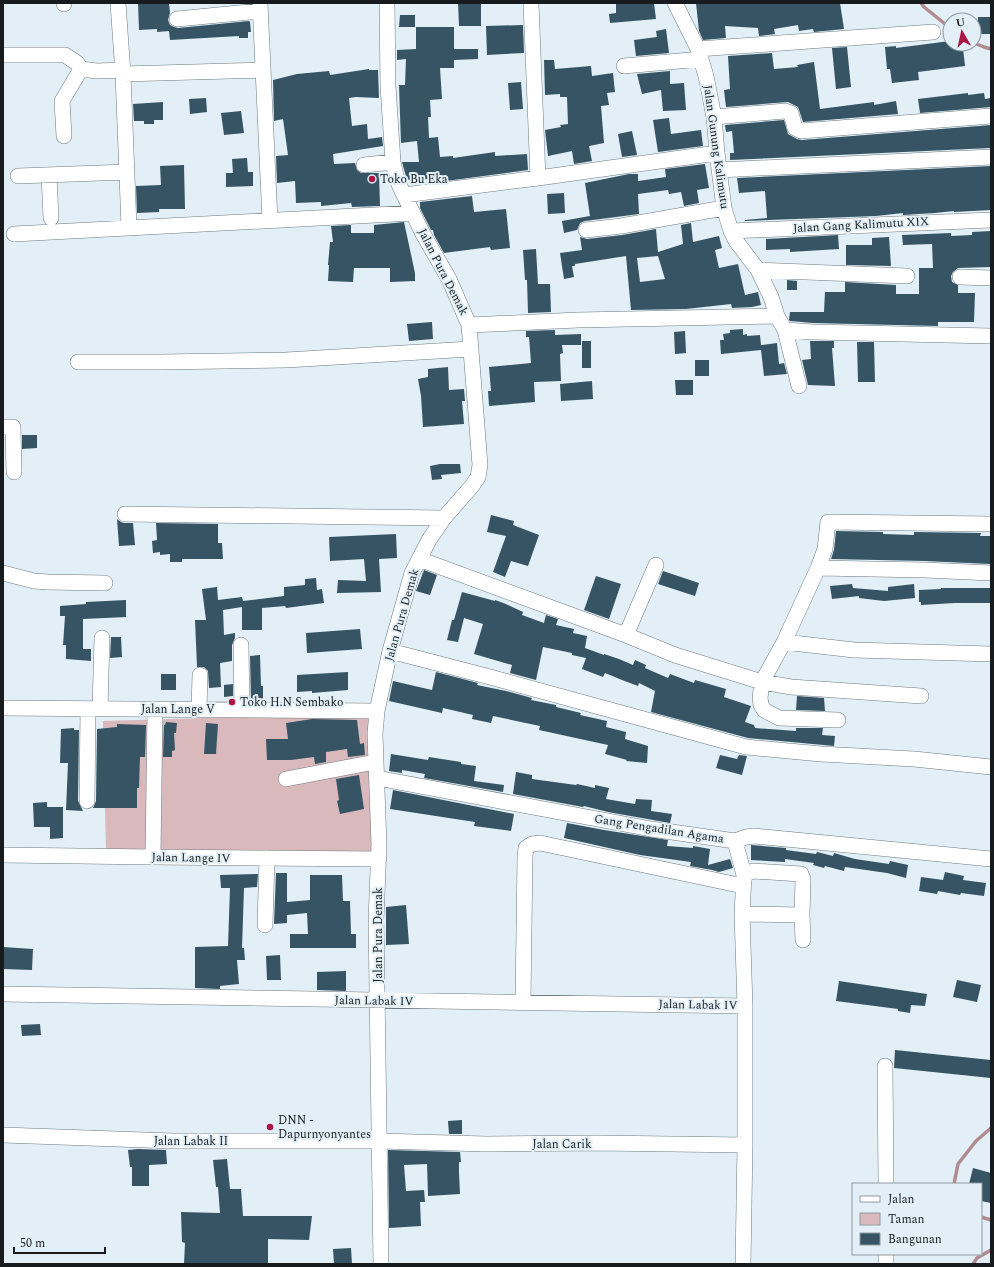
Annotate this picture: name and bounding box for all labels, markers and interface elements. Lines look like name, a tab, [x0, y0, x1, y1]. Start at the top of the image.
north arrow	[942, 12, 982, 52]
text: U	[955, 14, 966, 32]
street label: Jalan Gunung Kalimutu	[698, 84, 734, 211]
place label: Toko Bu Eka	[380, 170, 448, 189]
marker: Toko Bu Eka	[367, 174, 377, 184]
street label: Jalan Gang Kalimutu XIX	[793, 212, 930, 238]
street label: Jalan Pura Demak	[413, 225, 473, 319]
street label: Jalan Pura Demak	[380, 566, 424, 664]
place label: Toko H.N Sembako	[240, 693, 343, 712]
marker: Toko H.N Sembako	[227, 697, 237, 707]
street label: Jalan Lange V	[141, 700, 215, 719]
street label: Gang Pengadilan Agama	[593, 809, 725, 849]
street label: Jalan Lange IV	[151, 848, 231, 868]
street label: Jalan Pura Demak	[369, 887, 388, 983]
street label: Jalan Labak IV	[334, 991, 414, 1011]
street label: Jalan Labak IV	[658, 995, 738, 1015]
place label: DNN - Dapurnyonyantes	[278, 1111, 371, 1144]
marker: DNN - Dapurnyonyantes	[265, 1122, 275, 1132]
street label: Jalan Labak II	[154, 1132, 228, 1151]
street label: Jalan Carik	[532, 1135, 592, 1154]
legend	[852, 1183, 982, 1255]
text: Jalan	[888, 1190, 915, 1209]
text: Taman	[888, 1210, 925, 1229]
scale bar	[14, 1229, 105, 1255]
text: Bangunan	[888, 1230, 942, 1249]
text: 50 m	[20, 1234, 45, 1253]

